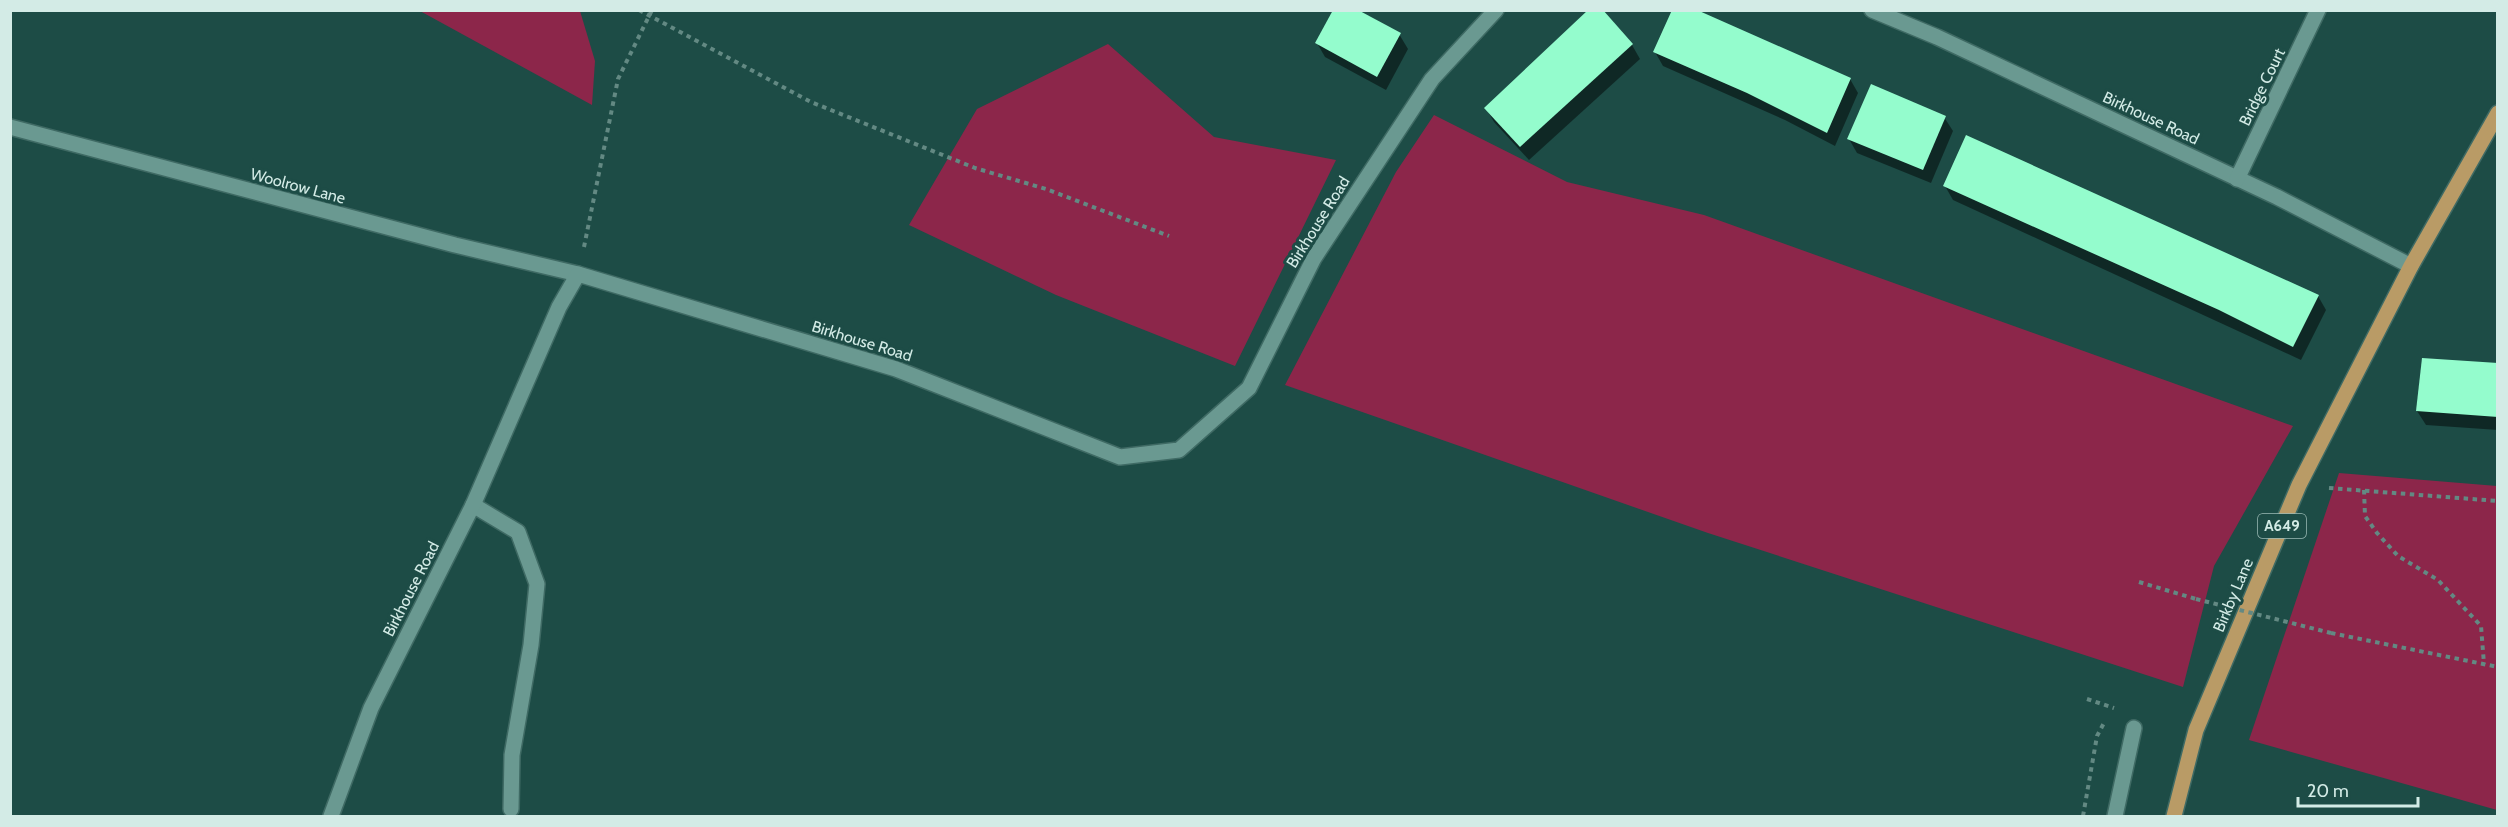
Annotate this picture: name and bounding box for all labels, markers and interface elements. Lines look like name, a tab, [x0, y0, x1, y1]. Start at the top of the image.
street label: Bridge Court	[2235, 45, 2289, 129]
street label: Birkhouse Road	[2100, 87, 2202, 149]
street label: Woolrow Lane	[248, 164, 348, 208]
street label: Birkhouse Road	[1282, 173, 1354, 271]
street label: Birkhouse Road	[809, 317, 915, 365]
road number: A649	[2258, 514, 2306, 538]
street label: Birkhouse Road	[379, 538, 443, 640]
street label: Birkby Lane	[2209, 555, 2257, 635]
scale bar	[2298, 770, 2418, 808]
text: 20 m	[2307, 780, 2349, 802]

